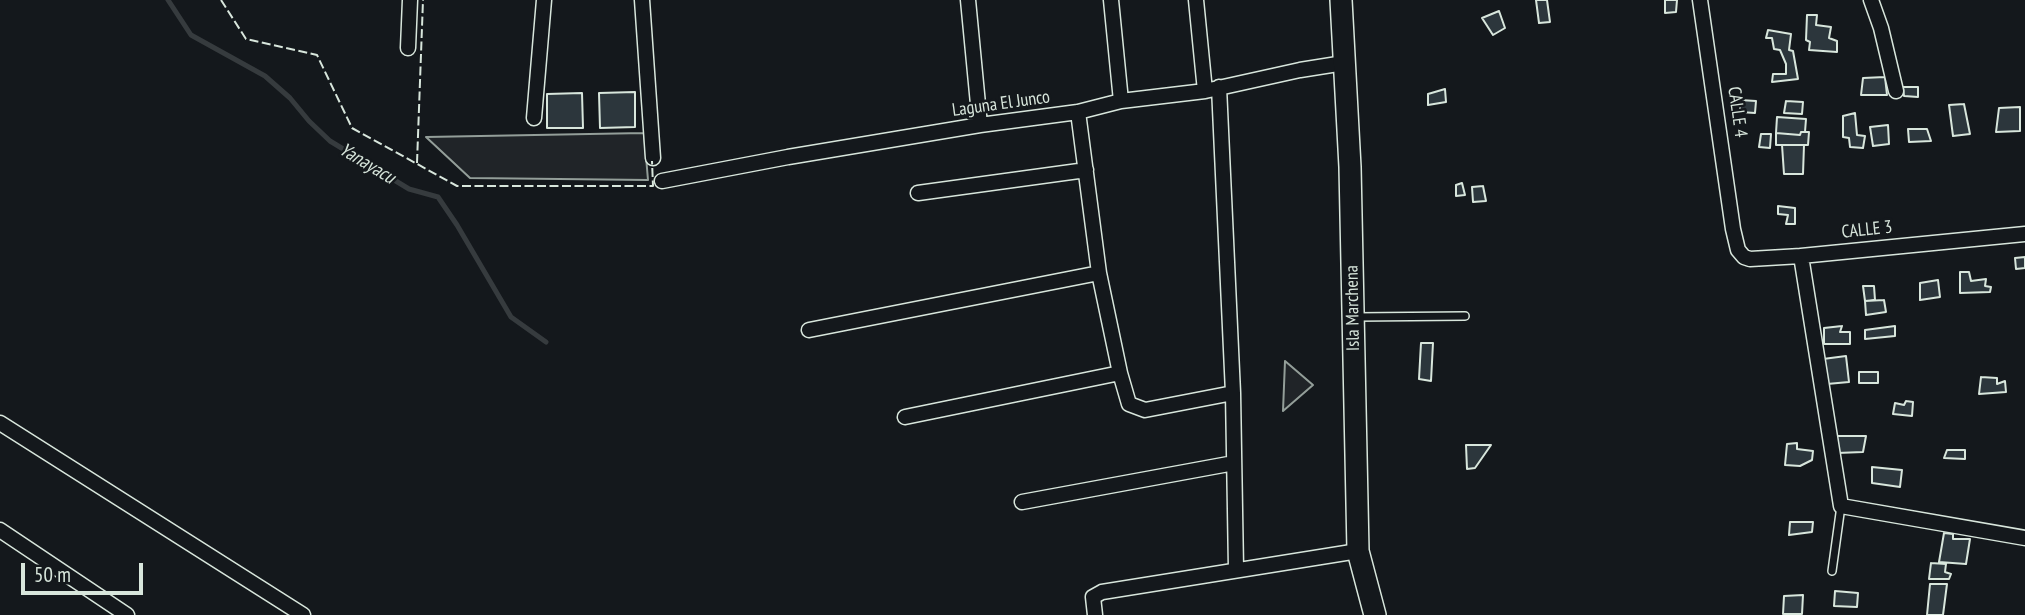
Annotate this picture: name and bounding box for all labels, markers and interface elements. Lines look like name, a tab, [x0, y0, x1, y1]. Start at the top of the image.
street label: CALLE 4	[1723, 85, 1751, 139]
street label: Laguna El Junco	[951, 86, 1051, 122]
water label: Yanayacu	[335, 139, 399, 189]
street label: CALLE 3	[1841, 217, 1893, 243]
street label: Isla Marchena	[1341, 265, 1365, 351]
scale bar	[24, 548, 147, 592]
text: 50 m	[34, 561, 71, 588]

